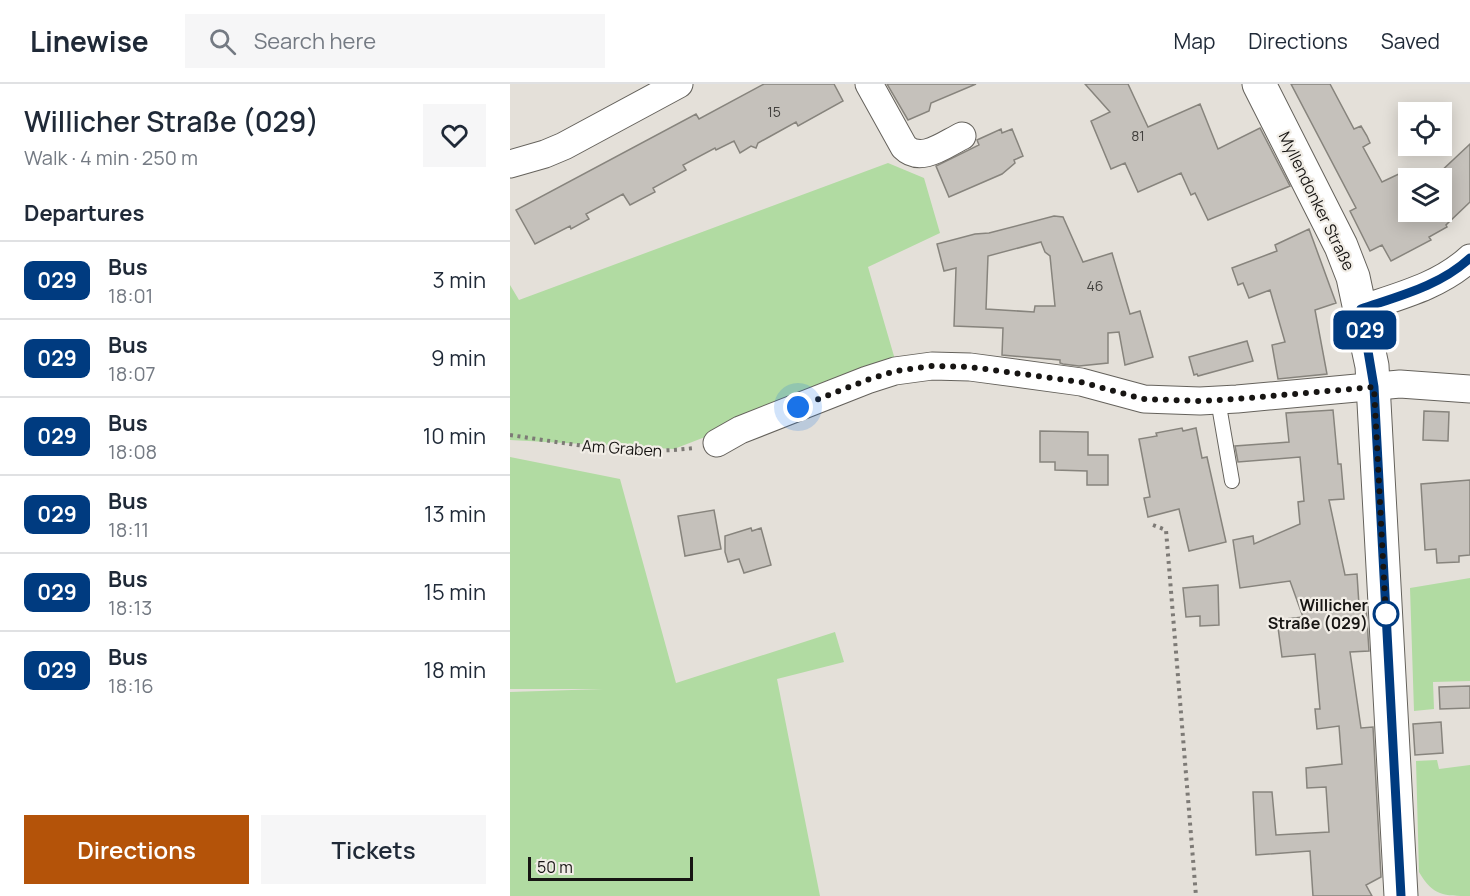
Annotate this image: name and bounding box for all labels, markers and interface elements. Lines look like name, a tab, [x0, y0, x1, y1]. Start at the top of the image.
search box	[185, 14, 605, 68]
text: Linewise	[30, 22, 149, 60]
icon: search	[206, 25, 239, 58]
text: Search here	[254, 26, 376, 56]
text: Map	[1174, 27, 1215, 55]
text: Directions	[1248, 27, 1348, 55]
text: Saved	[1381, 27, 1440, 55]
text: Willicher Straße (029)	[24, 102, 319, 140]
house number: 15	[767, 102, 781, 121]
map controls	[1398, 102, 1452, 222]
button: locate	[1398, 102, 1452, 156]
button: heart	[423, 104, 486, 167]
house number: 81	[1131, 126, 1145, 145]
street label: Myllendonker Straße	[1274, 128, 1360, 274]
text: Walk · 4 min · 250 m	[24, 144, 198, 171]
button: layers	[1398, 168, 1452, 222]
text: Departures	[24, 198, 144, 228]
text: Bus	[108, 252, 148, 282]
text: 3 min	[433, 265, 486, 295]
text: 029	[37, 266, 77, 294]
house number: 46	[1087, 276, 1103, 295]
text: 18:01	[108, 282, 153, 309]
line badge: 029	[1330, 310, 1400, 350]
text: 029	[1345, 316, 1385, 344]
text: Bus	[108, 330, 148, 360]
text: 9 min	[431, 343, 486, 373]
text: 029	[37, 344, 77, 372]
text: 18:07	[108, 360, 156, 387]
your location	[783, 392, 813, 422]
text: Bus	[108, 408, 148, 438]
text: 10 min	[423, 421, 486, 451]
text: 029	[37, 422, 77, 450]
street label: Am Graben	[581, 434, 663, 462]
text: 18:08	[108, 438, 157, 465]
text: Bus	[108, 486, 148, 516]
text: 13 min	[424, 499, 486, 529]
text: 029	[37, 500, 77, 528]
text: 18:11	[108, 516, 149, 543]
text: Bus	[108, 564, 148, 594]
text: 15 min	[423, 577, 486, 607]
text: 029	[37, 578, 77, 606]
text: 18:13	[108, 594, 152, 621]
place label: Willicher Straße (029)	[1268, 594, 1368, 634]
marker: Willicher Straße (029)	[1373, 601, 1399, 627]
text: Bus	[108, 642, 148, 672]
text: 18 min	[423, 655, 486, 685]
text: 029	[37, 656, 77, 684]
text: 18:16	[108, 672, 154, 699]
button: Directions	[24, 815, 249, 884]
button: Tickets	[261, 815, 486, 884]
scale bar	[528, 854, 693, 882]
text: 50 m	[537, 856, 573, 878]

